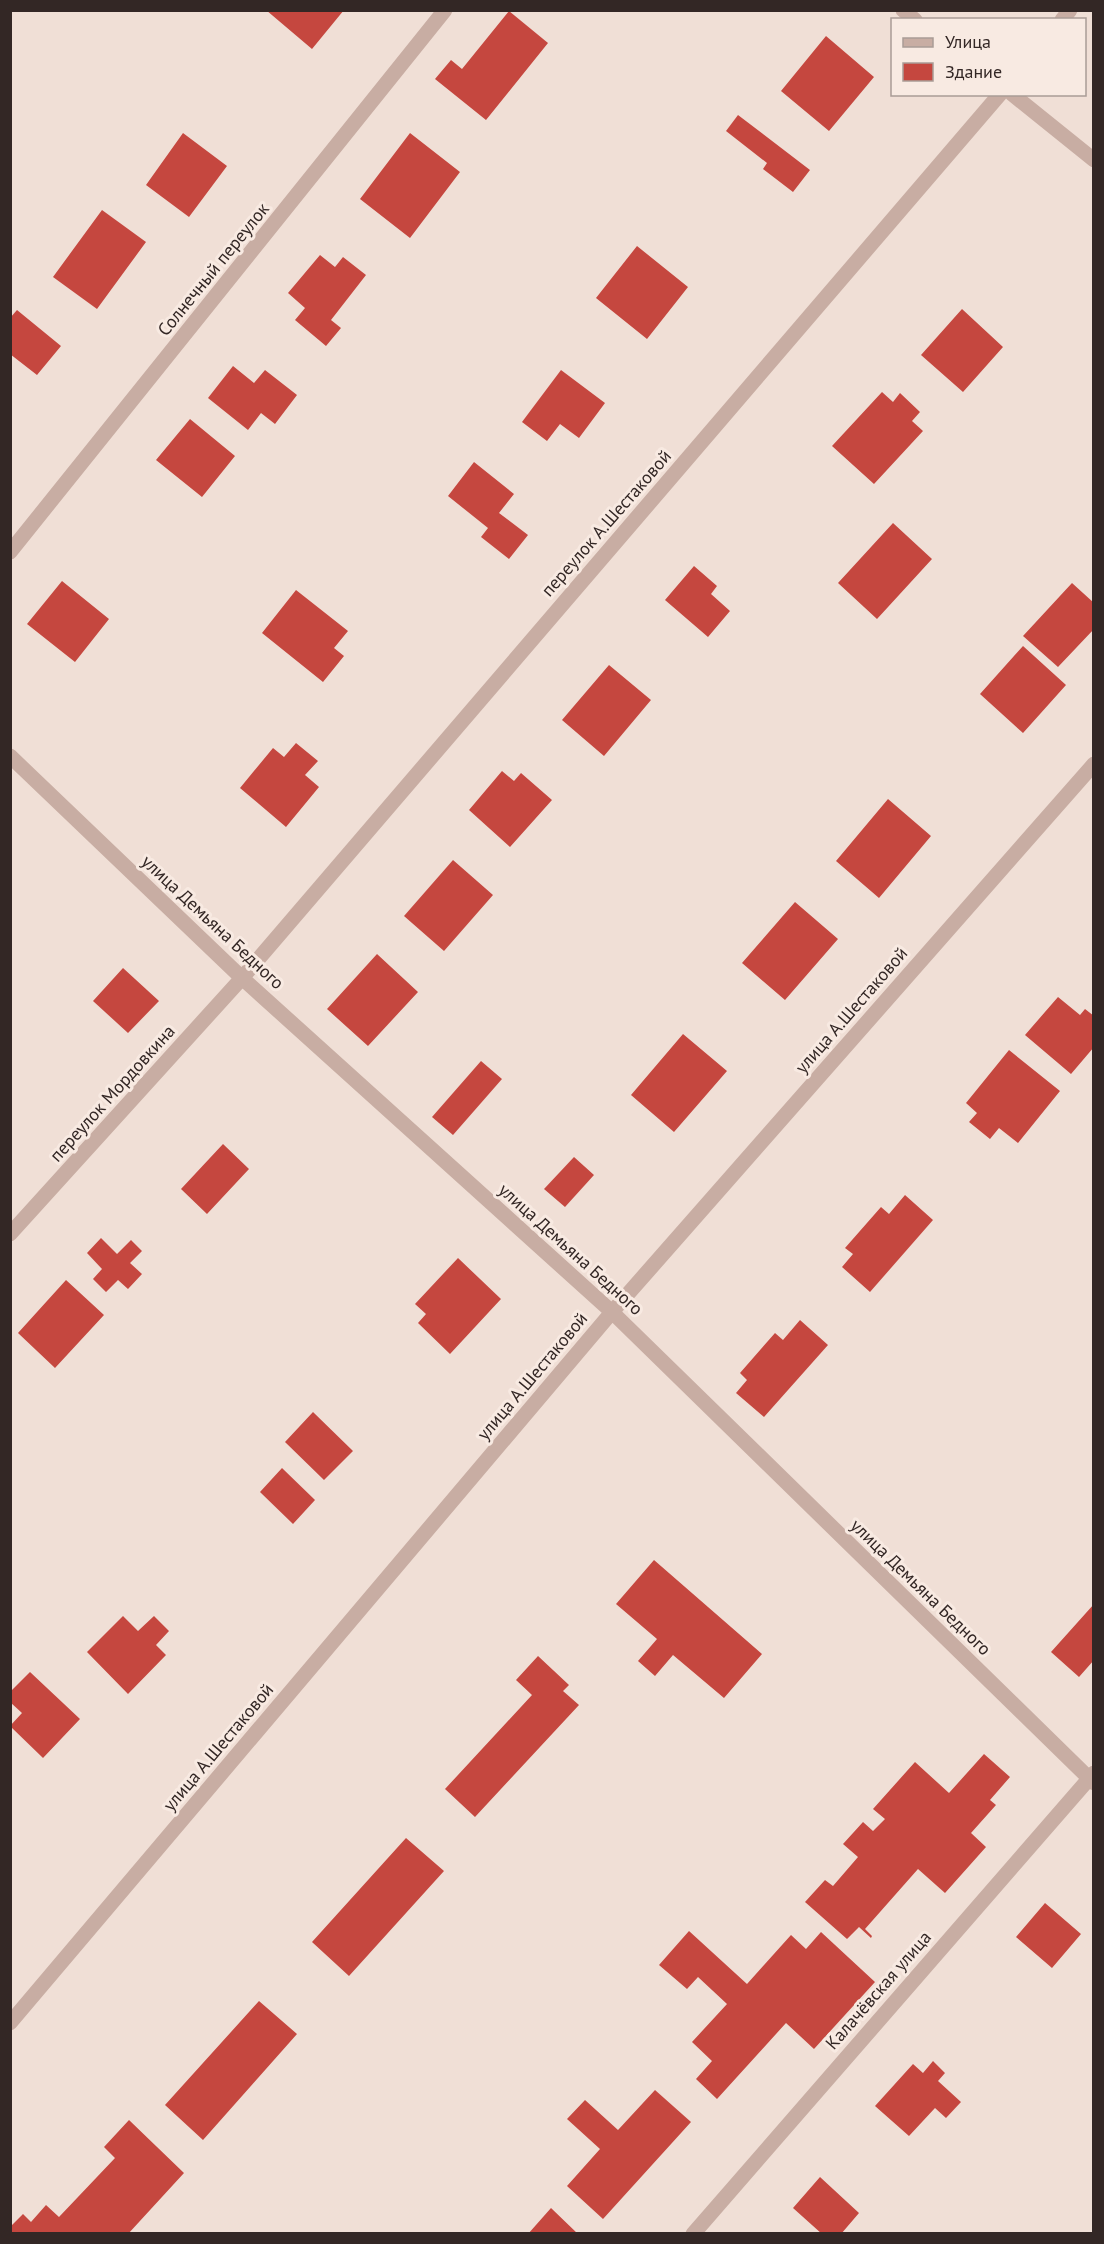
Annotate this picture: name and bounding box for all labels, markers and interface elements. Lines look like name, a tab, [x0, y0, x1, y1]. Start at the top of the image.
legend	[891, 18, 1086, 96]
text: Улица	[945, 30, 991, 53]
text: Здание	[945, 60, 1002, 83]
street label: Солнечный переулок	[152, 197, 274, 340]
street label: переулок А.Шестаковой	[536, 445, 676, 601]
street label: улица Демьяна Бедного	[137, 850, 289, 994]
street label: улица А.Шестаковой	[790, 942, 912, 1078]
street label: переулок Мордовкина	[44, 1020, 180, 1166]
street label: улица Демьяна Бедного	[494, 1178, 648, 1320]
street label: улица А.Шестаковой	[472, 1307, 592, 1445]
street label: улица Демьяна Бедного	[846, 1514, 996, 1660]
street label: улица А.Шестаковой	[158, 1678, 278, 1816]
street label: Калачёвская улица	[820, 1926, 936, 2054]

